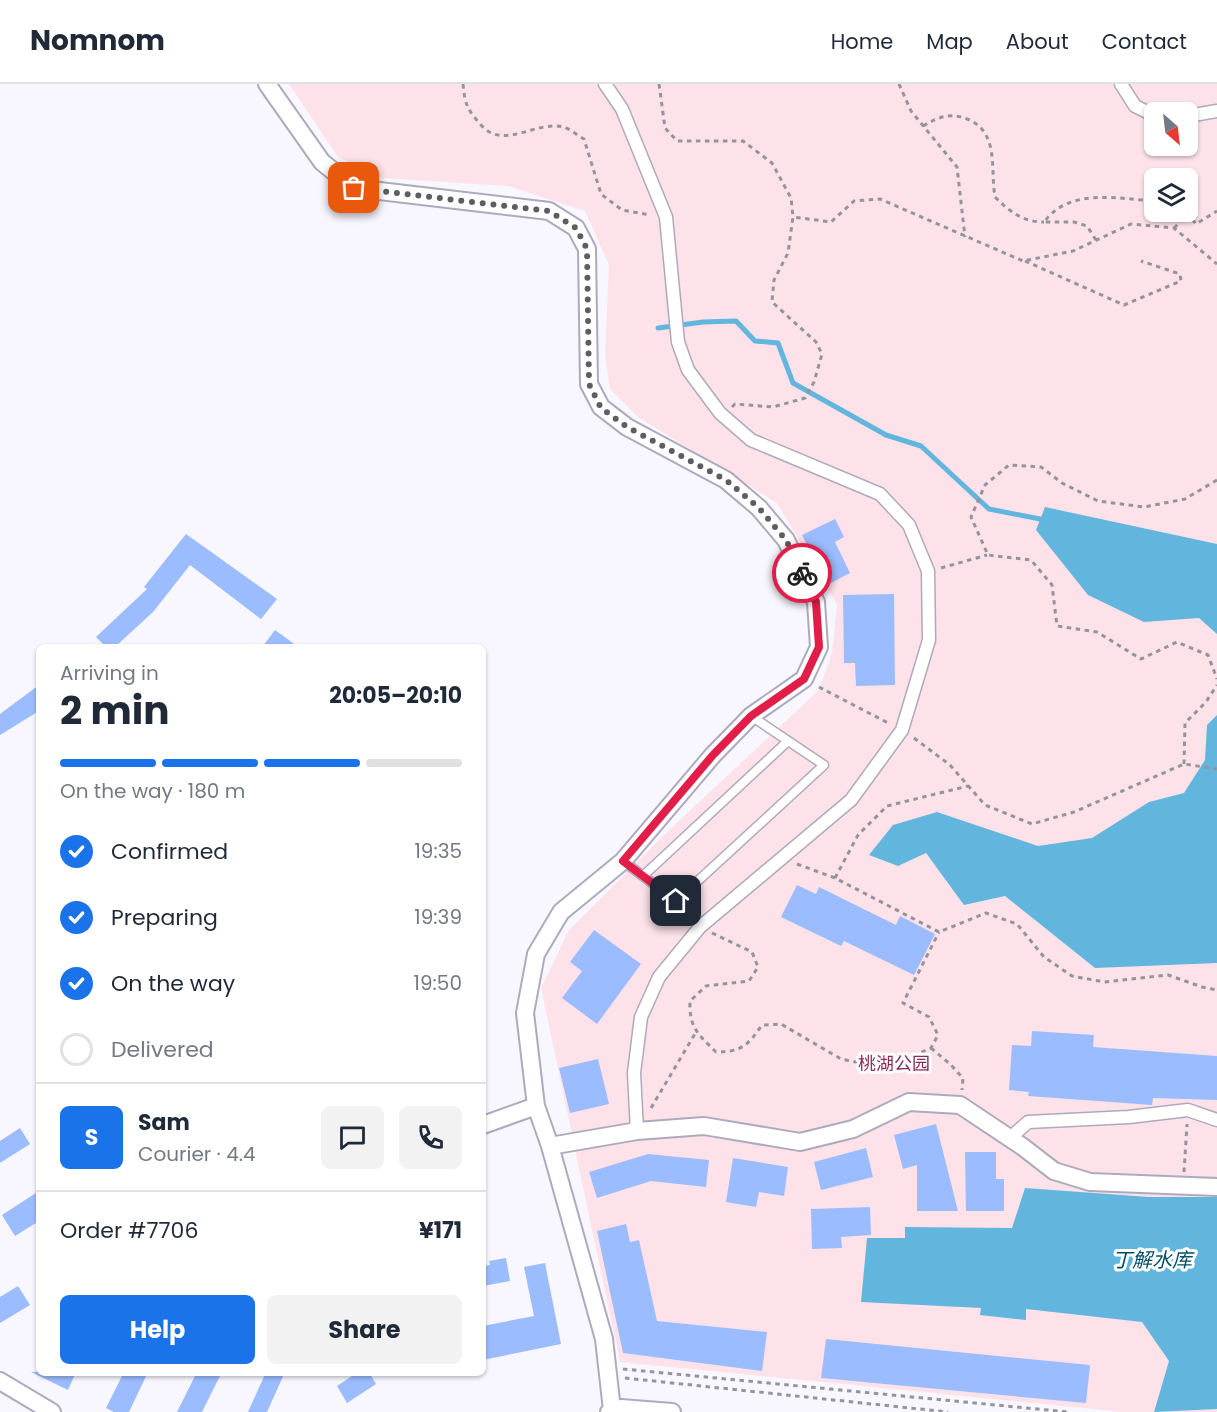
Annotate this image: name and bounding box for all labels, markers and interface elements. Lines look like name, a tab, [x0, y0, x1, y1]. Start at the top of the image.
text: Nomnom	[30, 21, 165, 60]
text: Home	[831, 27, 893, 56]
text: Map	[926, 27, 973, 56]
text: About	[1006, 27, 1069, 56]
text: Contact	[1102, 27, 1187, 56]
north arrow	[1144, 102, 1198, 156]
map controls	[1144, 102, 1198, 222]
pin	[328, 162, 379, 213]
button: layers	[1144, 168, 1198, 222]
icon: bag	[337, 171, 370, 204]
courier	[772, 543, 832, 603]
icon: bike	[786, 557, 819, 590]
text: Arriving in	[60, 659, 159, 687]
text: 20:05–20:10	[329, 680, 462, 711]
text: 2 min	[60, 683, 170, 738]
text: On the way · 180 m	[60, 777, 245, 805]
icon: check	[60, 835, 93, 868]
text: Confirmed	[111, 836, 228, 867]
text: 19:35	[414, 837, 462, 865]
pin	[650, 875, 701, 926]
icon: home	[659, 884, 692, 917]
icon: check	[60, 901, 93, 934]
text: Preparing	[111, 902, 218, 933]
text: 19:39	[414, 903, 462, 931]
icon: check	[60, 967, 93, 1000]
text: On the way	[111, 968, 235, 999]
text: 19:50	[414, 969, 462, 997]
text: Delivered	[111, 1034, 214, 1065]
park label: 桃湖公园	[858, 1051, 930, 1076]
button: chat	[321, 1106, 384, 1169]
button: phone	[399, 1106, 462, 1169]
text: Sam	[138, 1107, 190, 1138]
text: S	[85, 1122, 98, 1153]
text: Courier · 4.4	[138, 1140, 256, 1168]
text: Order #7706	[60, 1215, 198, 1246]
text: ¥171	[419, 1215, 462, 1246]
water label: 丁解水库	[1112, 1246, 1195, 1274]
button: Help	[60, 1295, 255, 1364]
button: Share	[267, 1295, 462, 1364]

